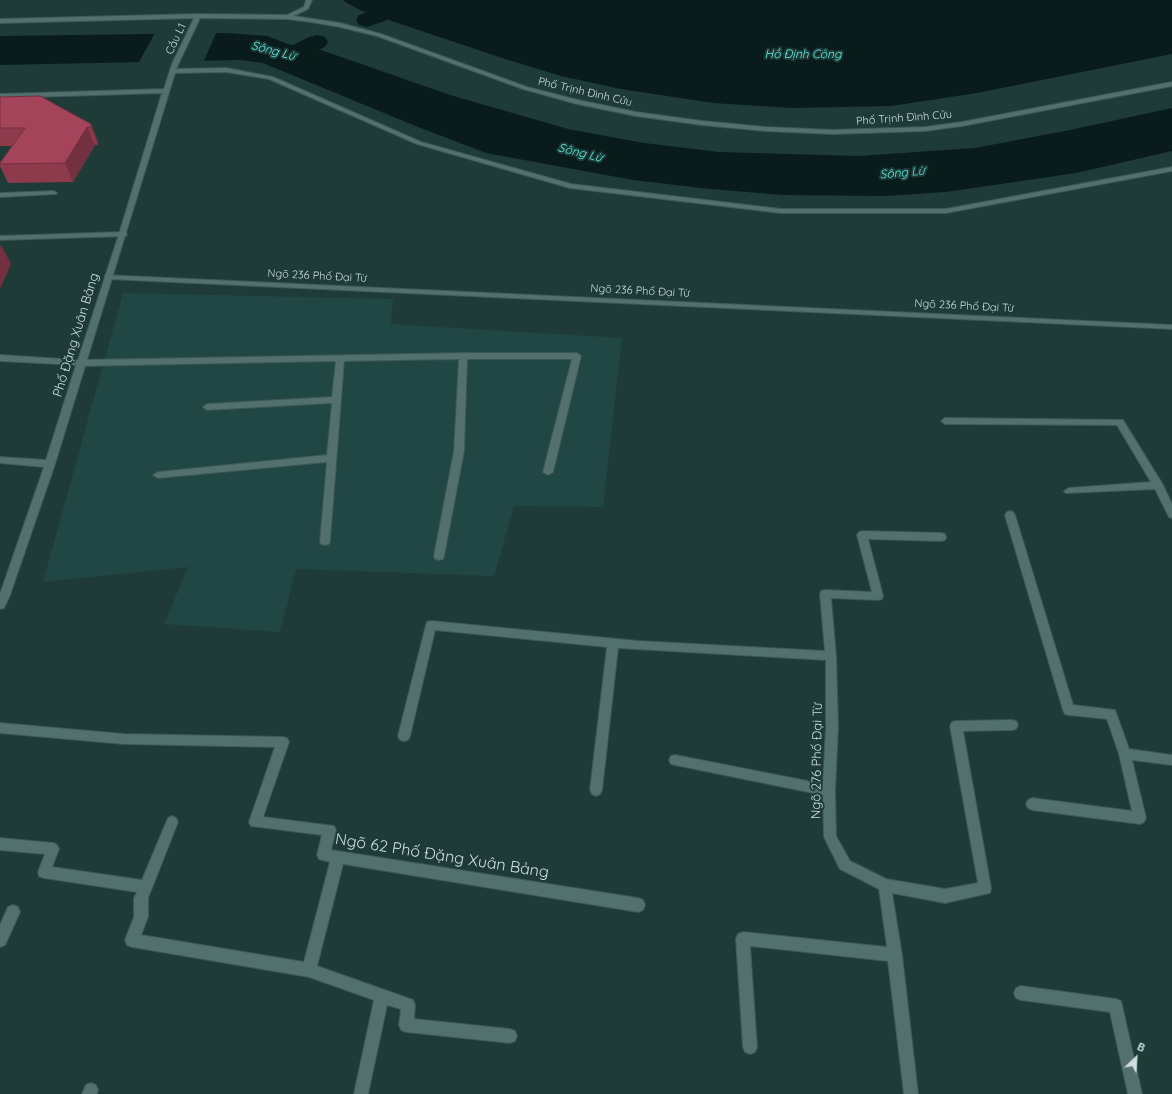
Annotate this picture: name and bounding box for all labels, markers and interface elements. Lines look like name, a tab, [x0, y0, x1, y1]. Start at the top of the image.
street label: Cầu L1	[163, 21, 189, 57]
water label: Sông Lừ	[249, 38, 297, 64]
water label: Hồ Định Công	[765, 47, 841, 61]
street label: Phố Trịnh Đình Cửu	[537, 75, 633, 109]
street label: Phố Trịnh Đình Cửu	[856, 108, 952, 128]
water label: Sông Lừ	[556, 141, 604, 165]
water label: Sông Lừ	[879, 164, 925, 182]
street label: Ngõ 236 Phố Đại Từ	[267, 267, 367, 285]
street label: Phố Đặng Xuân Bảng	[50, 271, 102, 399]
street label: Ngõ 236 Phố Đại Từ	[590, 282, 690, 300]
street label: Ngõ 236 Phố Đại Từ	[914, 297, 1014, 315]
street label: Ngõ 276 Phố Đại Từ	[808, 703, 826, 819]
street label: Ngõ 62 Phố Đặng Xuân Bảng	[334, 830, 550, 882]
north arrow	[1116, 1038, 1156, 1078]
text: B	[1135, 1039, 1147, 1055]

